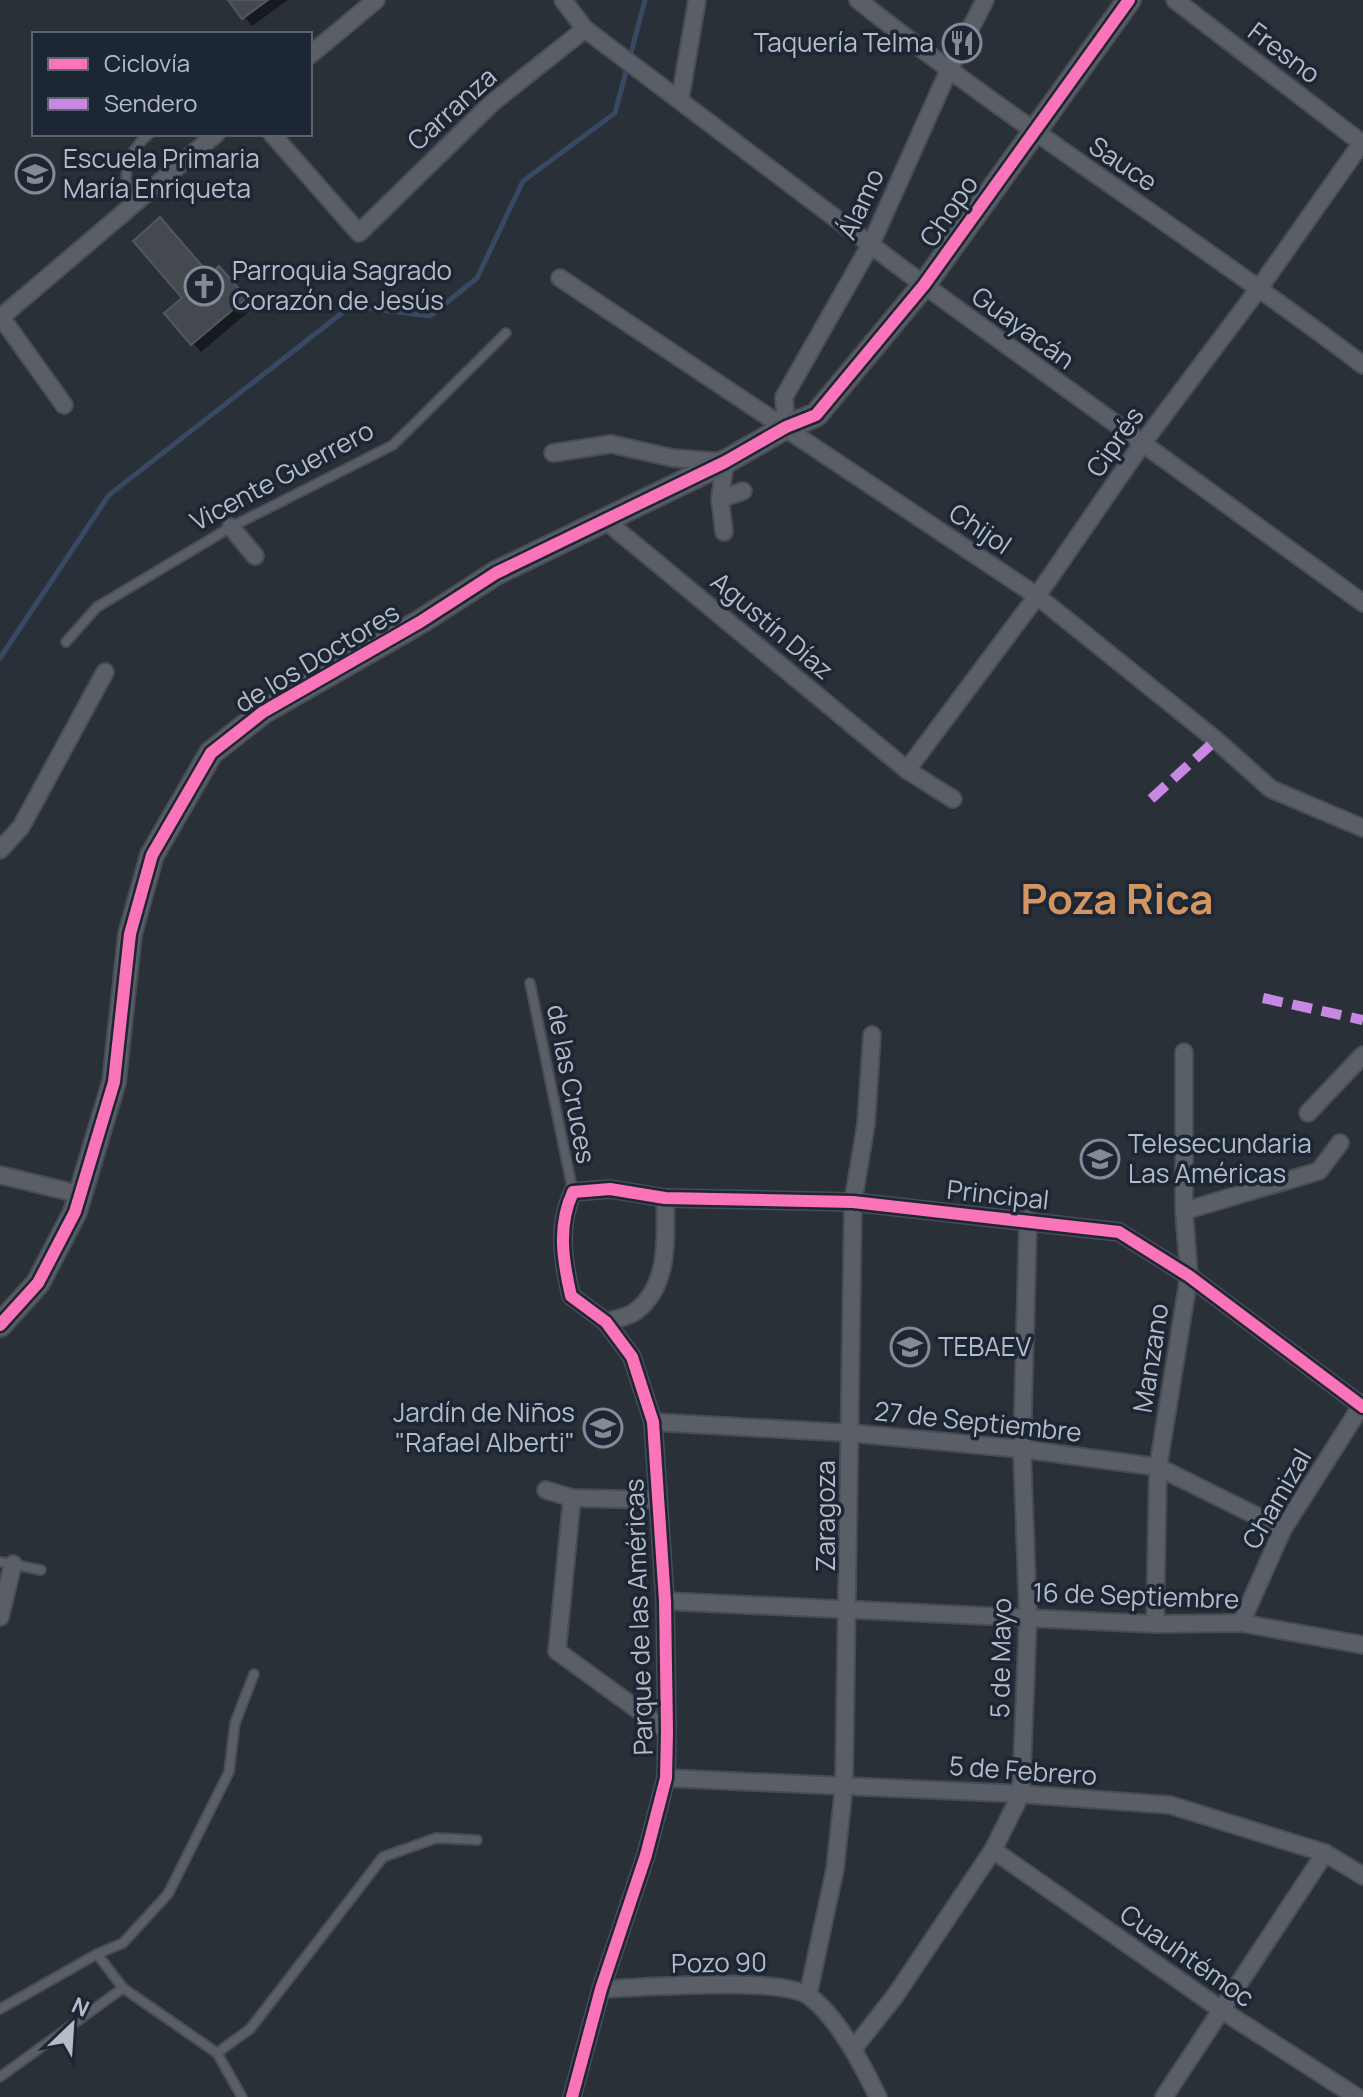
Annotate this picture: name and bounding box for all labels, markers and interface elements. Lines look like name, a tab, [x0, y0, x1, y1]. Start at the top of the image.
street label: Fresno	[1241, 13, 1328, 91]
restaurant icon: Taquería Telma	[941, 22, 983, 64]
place label: Taquería Telma	[754, 24, 934, 60]
legend	[32, 32, 312, 136]
text: Ciclovía	[104, 46, 190, 79]
street label: Carranza	[399, 59, 504, 158]
text: Sendero	[104, 86, 198, 119]
street label: Sauce	[1082, 127, 1165, 199]
place label: Escuela Primaria María Enriqueta	[63, 140, 260, 206]
school or university icon: Escuela Primaria María Enriqueta	[14, 153, 56, 195]
street label: Álamo	[828, 162, 892, 245]
street label: Chopo	[910, 167, 986, 254]
place label: Parroquia Sagrado Corazón de Jesús	[232, 252, 452, 318]
church icon: Parroquia Sagrado Corazón de Jesús	[183, 265, 225, 307]
street label: Guayacán	[965, 278, 1082, 377]
street label: Ciprés	[1077, 399, 1151, 484]
street label: Vicente Guerrero	[183, 412, 380, 539]
street label: Chijol	[942, 494, 1019, 562]
street label: Agustín Díaz	[704, 563, 842, 687]
street label: de los Doctores	[227, 594, 406, 721]
district label: Poza Rica	[1021, 869, 1213, 927]
street label: de las Cruces	[539, 1001, 605, 1166]
place label: Telesecundaria Las Américas	[1128, 1125, 1312, 1191]
school or university icon: Telesecundaria Las Américas	[1079, 1138, 1121, 1180]
street label: Principal	[945, 1171, 1051, 1217]
street label: Manzano	[1124, 1301, 1176, 1415]
school or university icon: TEBAEV	[889, 1326, 931, 1368]
place label: TEBAEV	[938, 1328, 1032, 1364]
street label: 27 de Septiembre	[873, 1392, 1083, 1450]
place label: Jardín de Niños "Rafael Alberti"	[393, 1394, 575, 1460]
school or university icon: Jardín de Niños "Rafael Alberti"	[582, 1407, 624, 1449]
street label: Chamizal	[1233, 1442, 1319, 1555]
street label: Zaragoza	[807, 1460, 843, 1572]
street label: Parque de las Américas	[615, 1478, 661, 1756]
street label: 16 de Septiembre	[1032, 1573, 1240, 1617]
street label: 5 de Mayo	[981, 1598, 1019, 1718]
street label: 5 de Febrero	[948, 1747, 1098, 1793]
street label: Cuauhtémoc	[1113, 1896, 1262, 2015]
street label: Pozo 90	[671, 1943, 767, 1981]
north arrow	[32, 1985, 112, 2065]
text: N	[67, 1990, 94, 2024]

